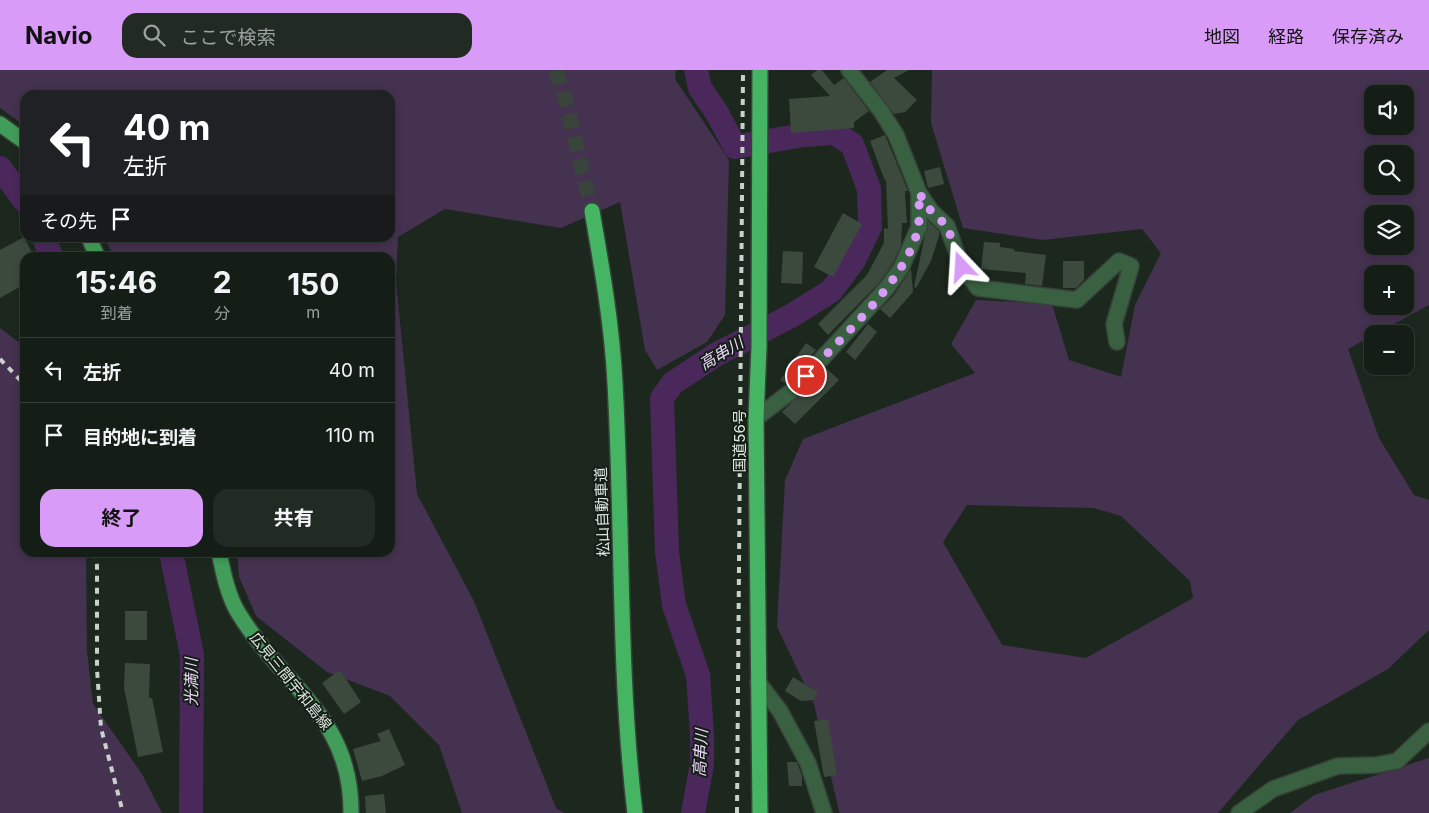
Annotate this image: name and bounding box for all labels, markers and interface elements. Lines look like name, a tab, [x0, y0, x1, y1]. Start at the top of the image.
search box	[122, 13, 472, 58]
text: Navio	[25, 21, 92, 50]
icon: search	[140, 21, 168, 49]
text: ここで検索	[180, 26, 275, 49]
text: 地図	[1204, 26, 1240, 47]
text: 経路	[1268, 26, 1304, 47]
text: 保存済み	[1332, 26, 1404, 47]
map controls	[1364, 85, 1414, 375]
button: sound	[1364, 85, 1414, 135]
text: 40 m	[123, 106, 211, 148]
icon: left	[40, 110, 105, 175]
button: search	[1364, 145, 1414, 195]
text: 左折	[123, 153, 167, 179]
icon: arrive	[107, 205, 135, 233]
button: layers	[1364, 205, 1414, 255]
text: その先	[40, 210, 97, 233]
position arrow	[935, 240, 987, 292]
text: 15:46	[75, 264, 157, 300]
text: 2	[213, 264, 232, 300]
button: +	[1364, 265, 1414, 315]
text: 150	[287, 266, 340, 302]
text: m	[306, 302, 320, 322]
text: 到着	[100, 303, 132, 323]
text: 分	[214, 303, 230, 323]
button: −	[1364, 325, 1414, 375]
water label: 高串川	[695, 331, 748, 374]
pin	[785, 355, 827, 397]
icon: left	[40, 356, 68, 384]
text: 40 m	[329, 359, 375, 382]
text: 左折	[83, 361, 121, 384]
icon: arrive	[792, 362, 820, 390]
street label: 国道56号	[730, 409, 749, 473]
icon: arrive	[40, 421, 68, 449]
text: 110 m	[326, 424, 375, 447]
text: 目的地に到着	[83, 426, 197, 449]
street label: 松山自動車道	[591, 467, 613, 557]
button: 終了	[40, 489, 203, 547]
button: 共有	[213, 489, 375, 547]
street label: 広見三間宇和島線	[246, 628, 336, 734]
water label: 光満川	[181, 656, 201, 706]
water label: 高串川	[689, 727, 711, 777]

